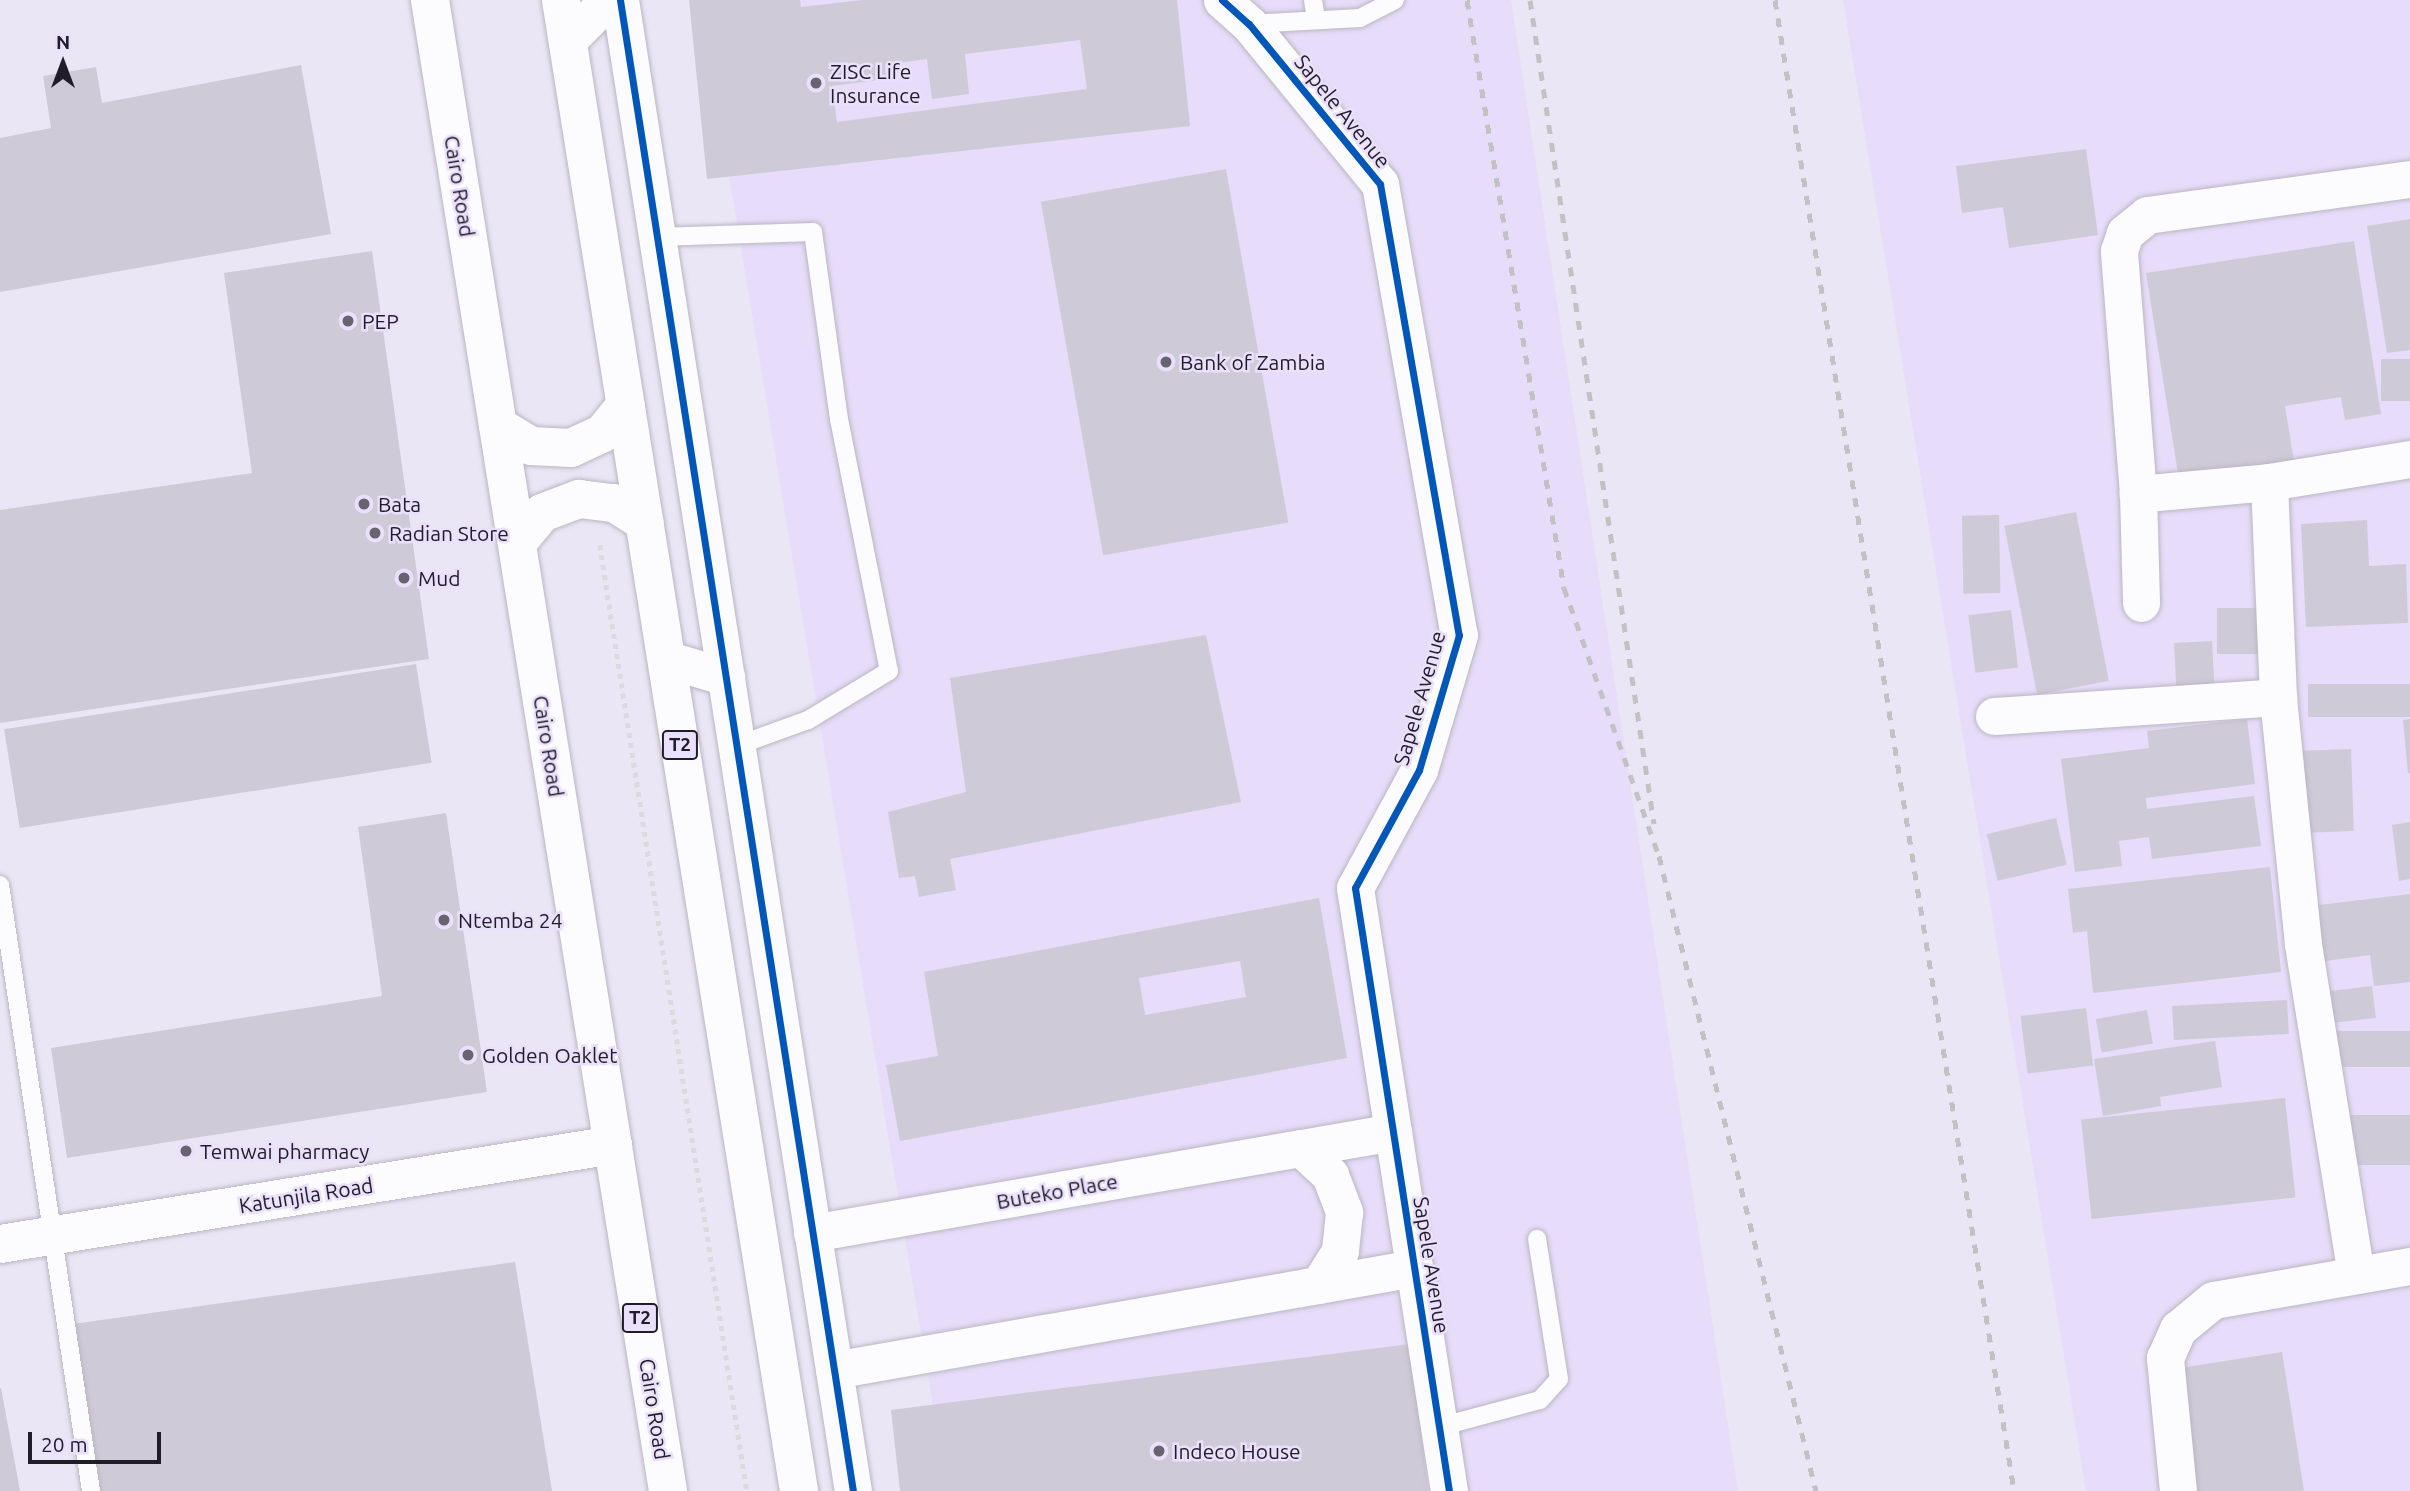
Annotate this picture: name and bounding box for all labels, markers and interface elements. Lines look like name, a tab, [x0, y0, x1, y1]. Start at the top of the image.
north arrow	[28, 28, 98, 98]
text: N	[56, 31, 70, 53]
street label: Sapele Avenue	[1290, 49, 1396, 173]
place label: ZISC Life Insurance	[830, 58, 920, 108]
marker: ZISC Life Insurance	[808, 75, 824, 91]
street label: Cairo Road	[440, 134, 480, 238]
place label: PEP	[362, 308, 399, 334]
marker: PEP	[340, 313, 356, 329]
place label: Bank of Zambia	[1180, 349, 1326, 375]
marker: Bank of Zambia	[1158, 354, 1174, 370]
place label: Bata	[378, 491, 421, 517]
marker: Bata	[356, 496, 372, 512]
place label: Radian Store	[389, 520, 509, 546]
marker: Radian Store	[367, 525, 383, 541]
place label: Mud	[418, 565, 461, 591]
marker: Mud	[396, 570, 412, 586]
street label: Sapele Avenue	[1388, 628, 1450, 768]
street label: Cairo Road	[529, 694, 569, 798]
road number: T2	[661, 730, 699, 760]
place label: Ntemba 24	[458, 907, 562, 933]
marker: Ntemba 24	[436, 912, 452, 928]
place label: Golden Oaklet	[482, 1042, 617, 1068]
marker: Golden Oaklet	[460, 1047, 476, 1063]
place label: Temwai pharmacy	[200, 1138, 369, 1164]
marker: Temwai pharmacy	[178, 1143, 194, 1159]
street label: Buteko Place	[994, 1168, 1120, 1214]
street label: Katunjila Road	[237, 1172, 375, 1218]
street label: Sapele Avenue	[1409, 1195, 1455, 1335]
road number: T2	[621, 1302, 659, 1334]
street label: Cairo Road	[635, 1357, 675, 1461]
scale bar	[32, 1418, 164, 1462]
text: 20 m	[41, 1432, 88, 1456]
place label: Indeco House	[1173, 1438, 1301, 1464]
marker: Indeco House	[1151, 1443, 1167, 1459]

